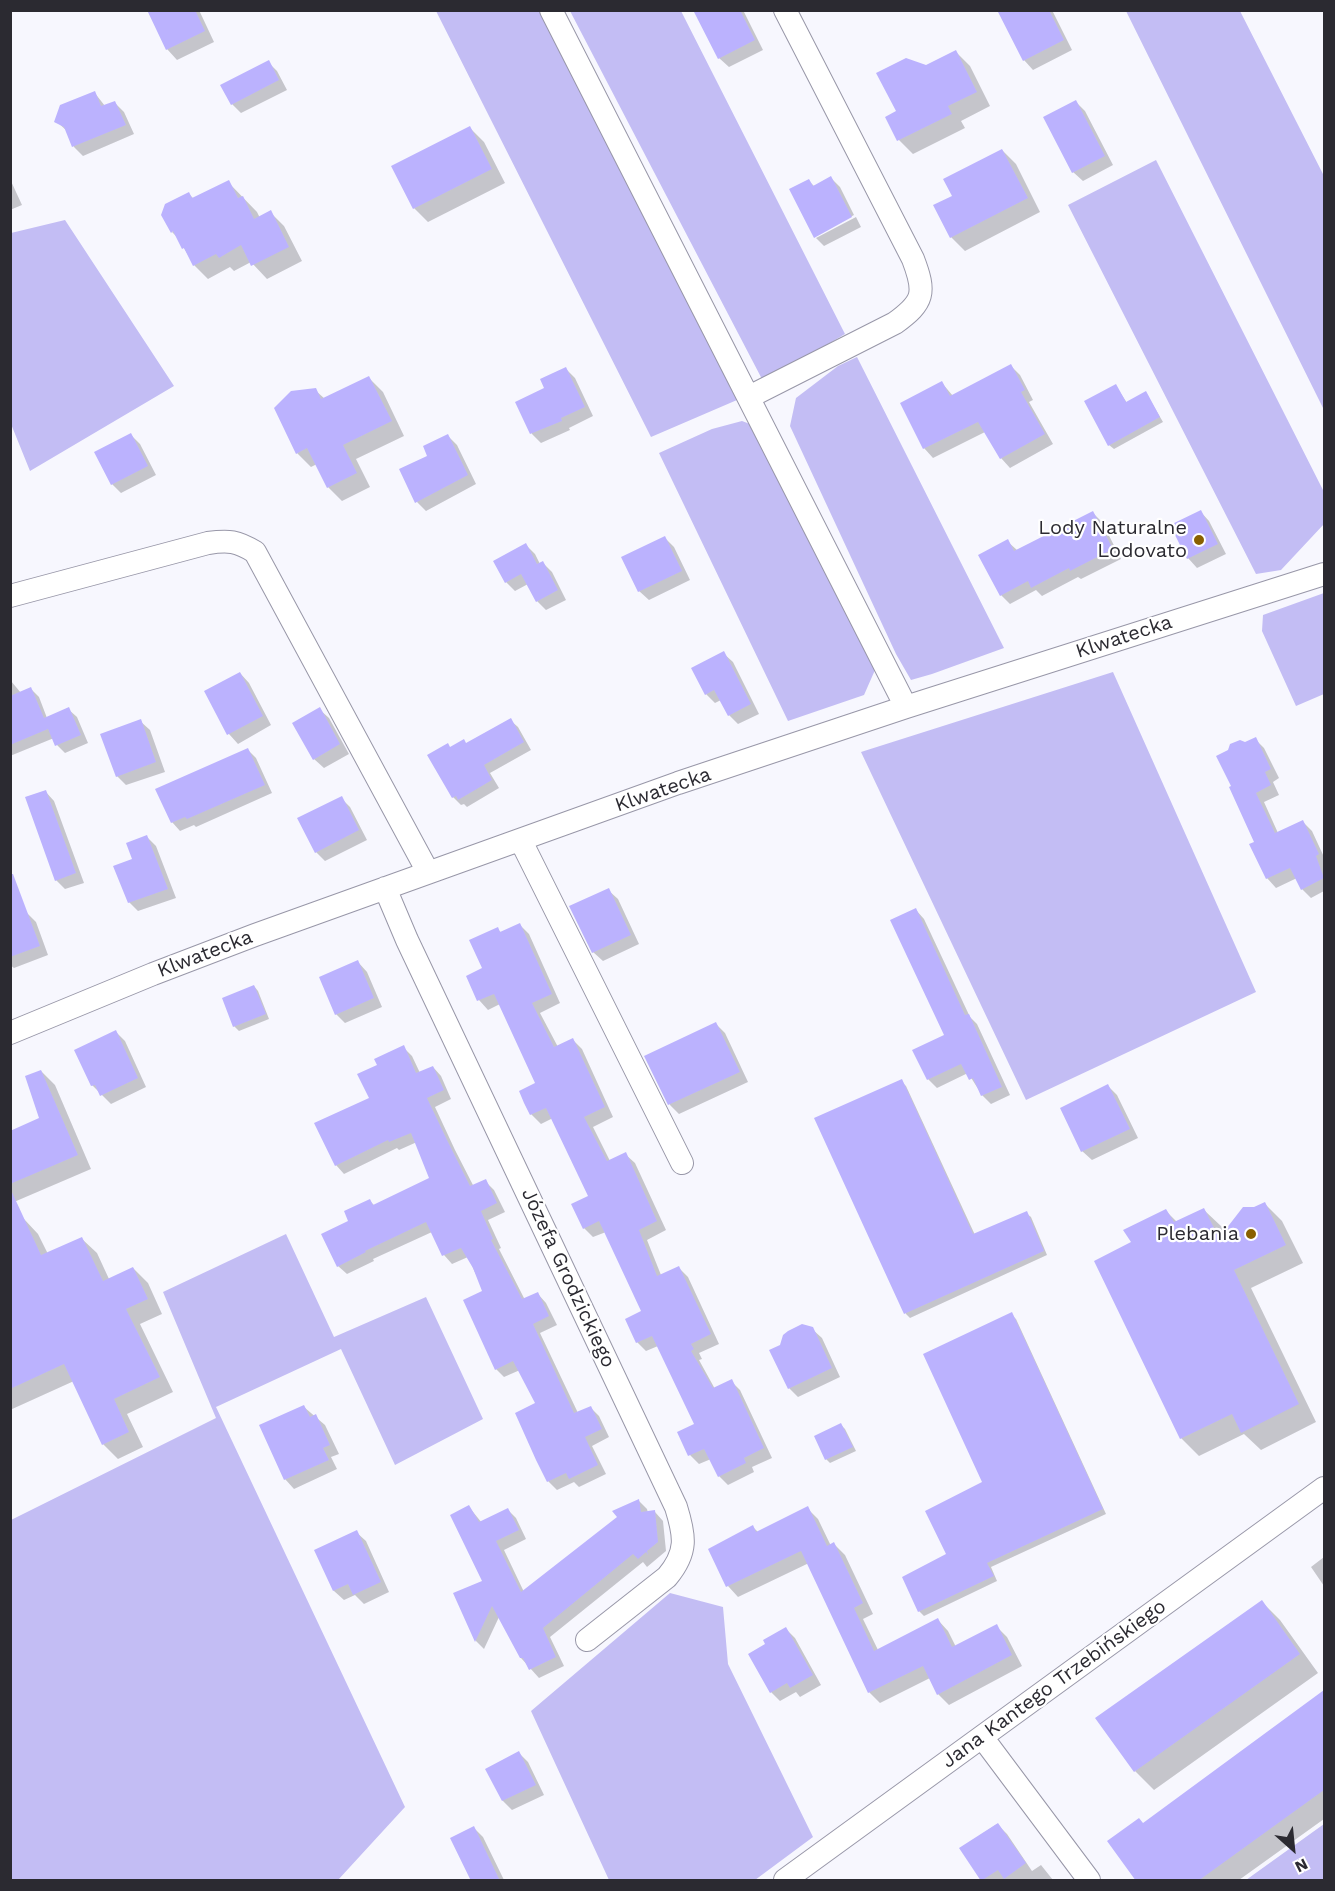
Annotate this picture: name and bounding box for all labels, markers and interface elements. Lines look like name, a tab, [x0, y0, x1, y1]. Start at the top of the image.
place label: Lody Naturalne Lodovato	[1038, 516, 1187, 563]
marker: Lody Naturalne Lodovato	[1192, 533, 1206, 547]
street label: Klwatecka	[1073, 610, 1175, 664]
street label: Klwatecka	[612, 762, 714, 818]
street label: Klwatecka	[154, 925, 256, 983]
street label: Józefa Grodzickiego	[516, 1184, 620, 1372]
place label: Plebania	[1156, 1222, 1239, 1246]
marker: Plebania	[1244, 1227, 1258, 1241]
street label: Jana Kantego Trzebińskiego	[937, 1595, 1171, 1773]
north arrow	[1263, 1819, 1323, 1879]
text: N	[1292, 1854, 1311, 1877]

